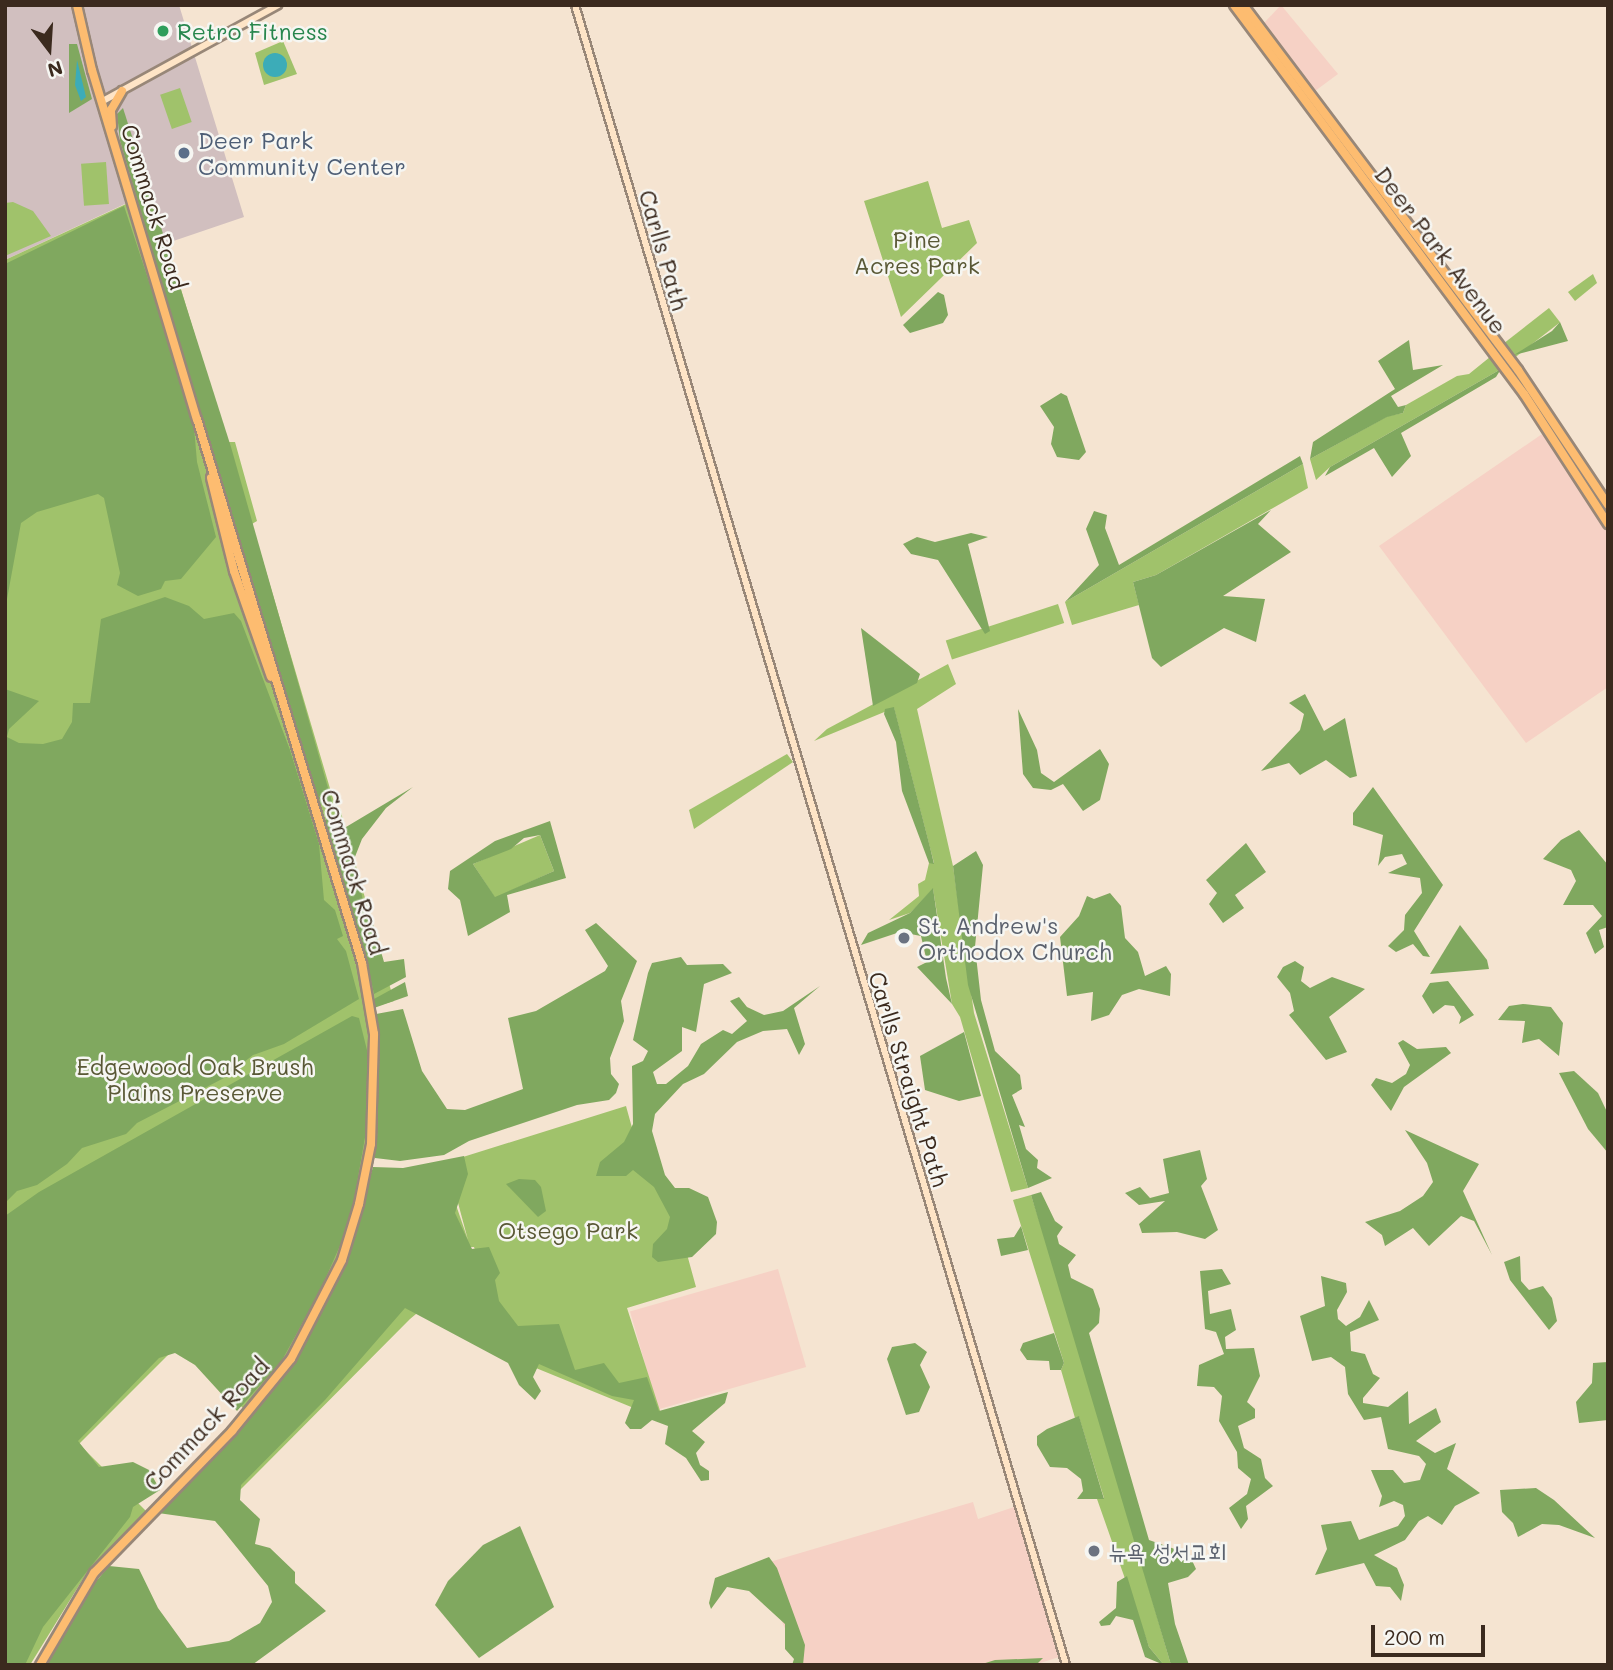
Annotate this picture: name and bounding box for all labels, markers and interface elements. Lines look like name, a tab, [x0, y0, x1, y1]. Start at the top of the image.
north arrow	[14, 14, 84, 84]
place label: Retro Fitness	[177, 17, 328, 45]
marker: Retro Fitness	[155, 23, 171, 39]
text: N	[45, 55, 66, 84]
street label: Commack Road	[116, 121, 192, 293]
place label: Deer Park Community Center	[198, 126, 406, 180]
marker: Deer Park Community Center	[176, 145, 192, 161]
street label: Deer Park Avenue	[1369, 161, 1513, 339]
street label: Carlls Path	[634, 187, 694, 313]
park label: Pine Acres Park	[854, 225, 980, 279]
street label: Commack Road	[316, 786, 392, 958]
place label: St. Andrew's Orthodox Church	[918, 911, 1112, 965]
marker: St. Andrew's Orthodox Church	[896, 930, 912, 946]
street label: Carlls Straight Path	[863, 968, 955, 1190]
park label: Edgewood Oak Brush Plains Preserve	[76, 1052, 314, 1106]
park label: Otsego Park	[498, 1216, 638, 1244]
street label: Commack Road	[137, 1352, 275, 1496]
place label: 뉴욕 성서교회	[1108, 1537, 1226, 1565]
marker: 뉴욕 성서교회	[1086, 1543, 1102, 1559]
scale bar	[1375, 1610, 1489, 1654]
text: 200 m	[1384, 1623, 1445, 1650]

